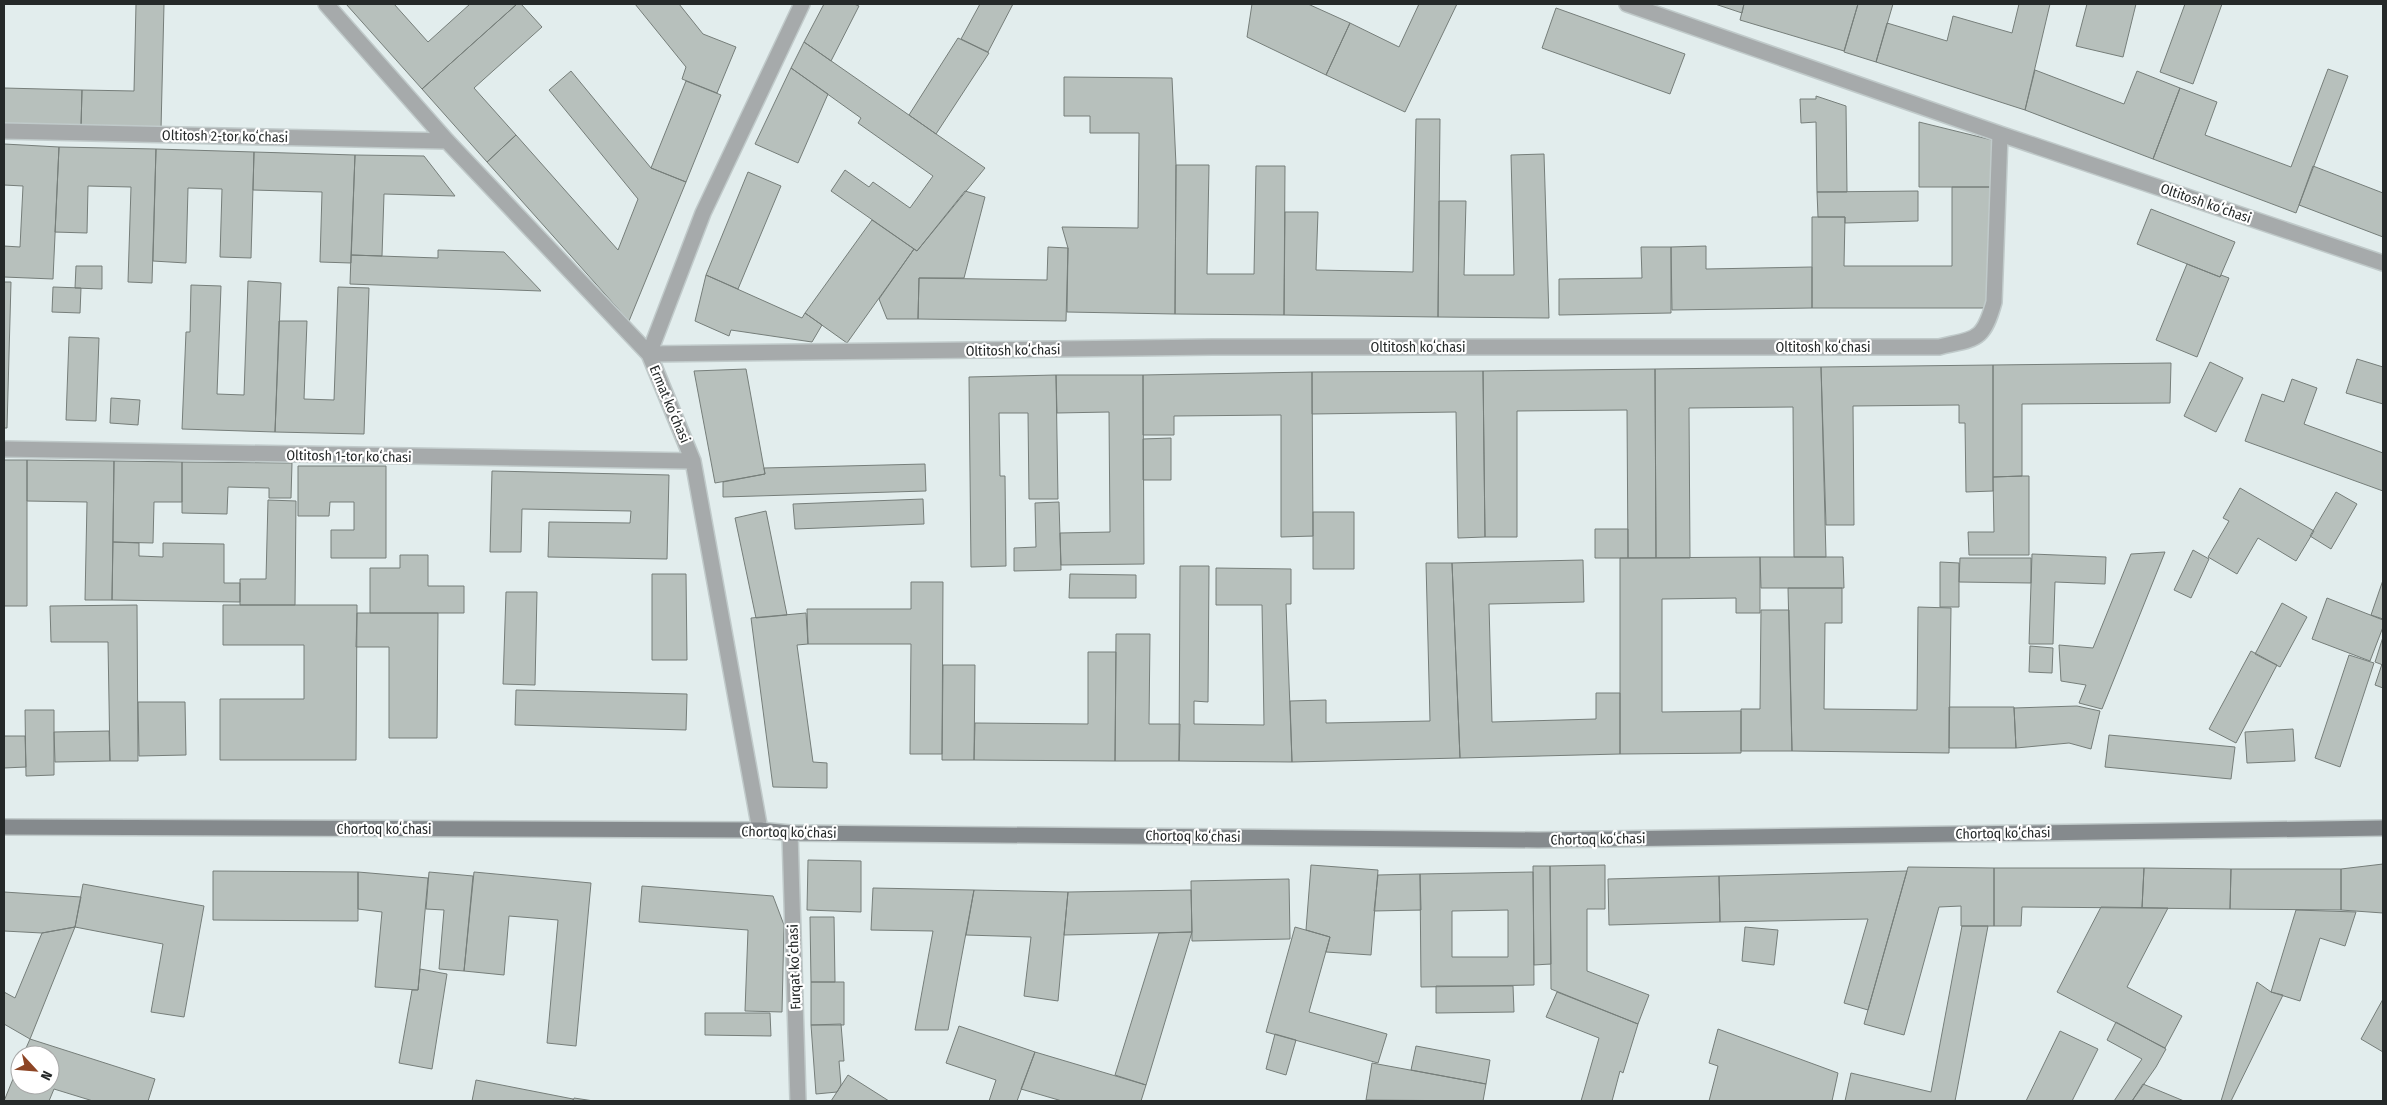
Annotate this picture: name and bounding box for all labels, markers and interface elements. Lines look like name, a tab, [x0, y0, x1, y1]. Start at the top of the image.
street label: Oltitosh 2-tor koʻchasi	[162, 127, 288, 146]
street label: Oltitosh koʻchasi	[2158, 180, 2253, 227]
street label: Oltitosh koʻchasi	[1371, 339, 1465, 356]
street label: Oltitosh koʻchasi	[1776, 339, 1870, 356]
street label: Oltitosh koʻchasi	[965, 341, 1061, 360]
street label: Ermat koʻchasi	[646, 363, 694, 446]
street label: Oltitosh 1-tor koʻchasi	[286, 447, 412, 466]
street label: Chortoq koʻchasi	[336, 821, 432, 838]
street label: Chortoq koʻchasi	[741, 823, 837, 842]
street label: Chortoq koʻchasi	[1955, 824, 2051, 843]
street label: Chortoq koʻchasi	[1145, 827, 1241, 846]
street label: Chortoq koʻchasi	[1550, 830, 1646, 849]
street label: Furqat koʻchasi	[785, 924, 804, 1010]
north arrow	[10, 1045, 60, 1095]
text: N	[37, 1068, 56, 1083]

